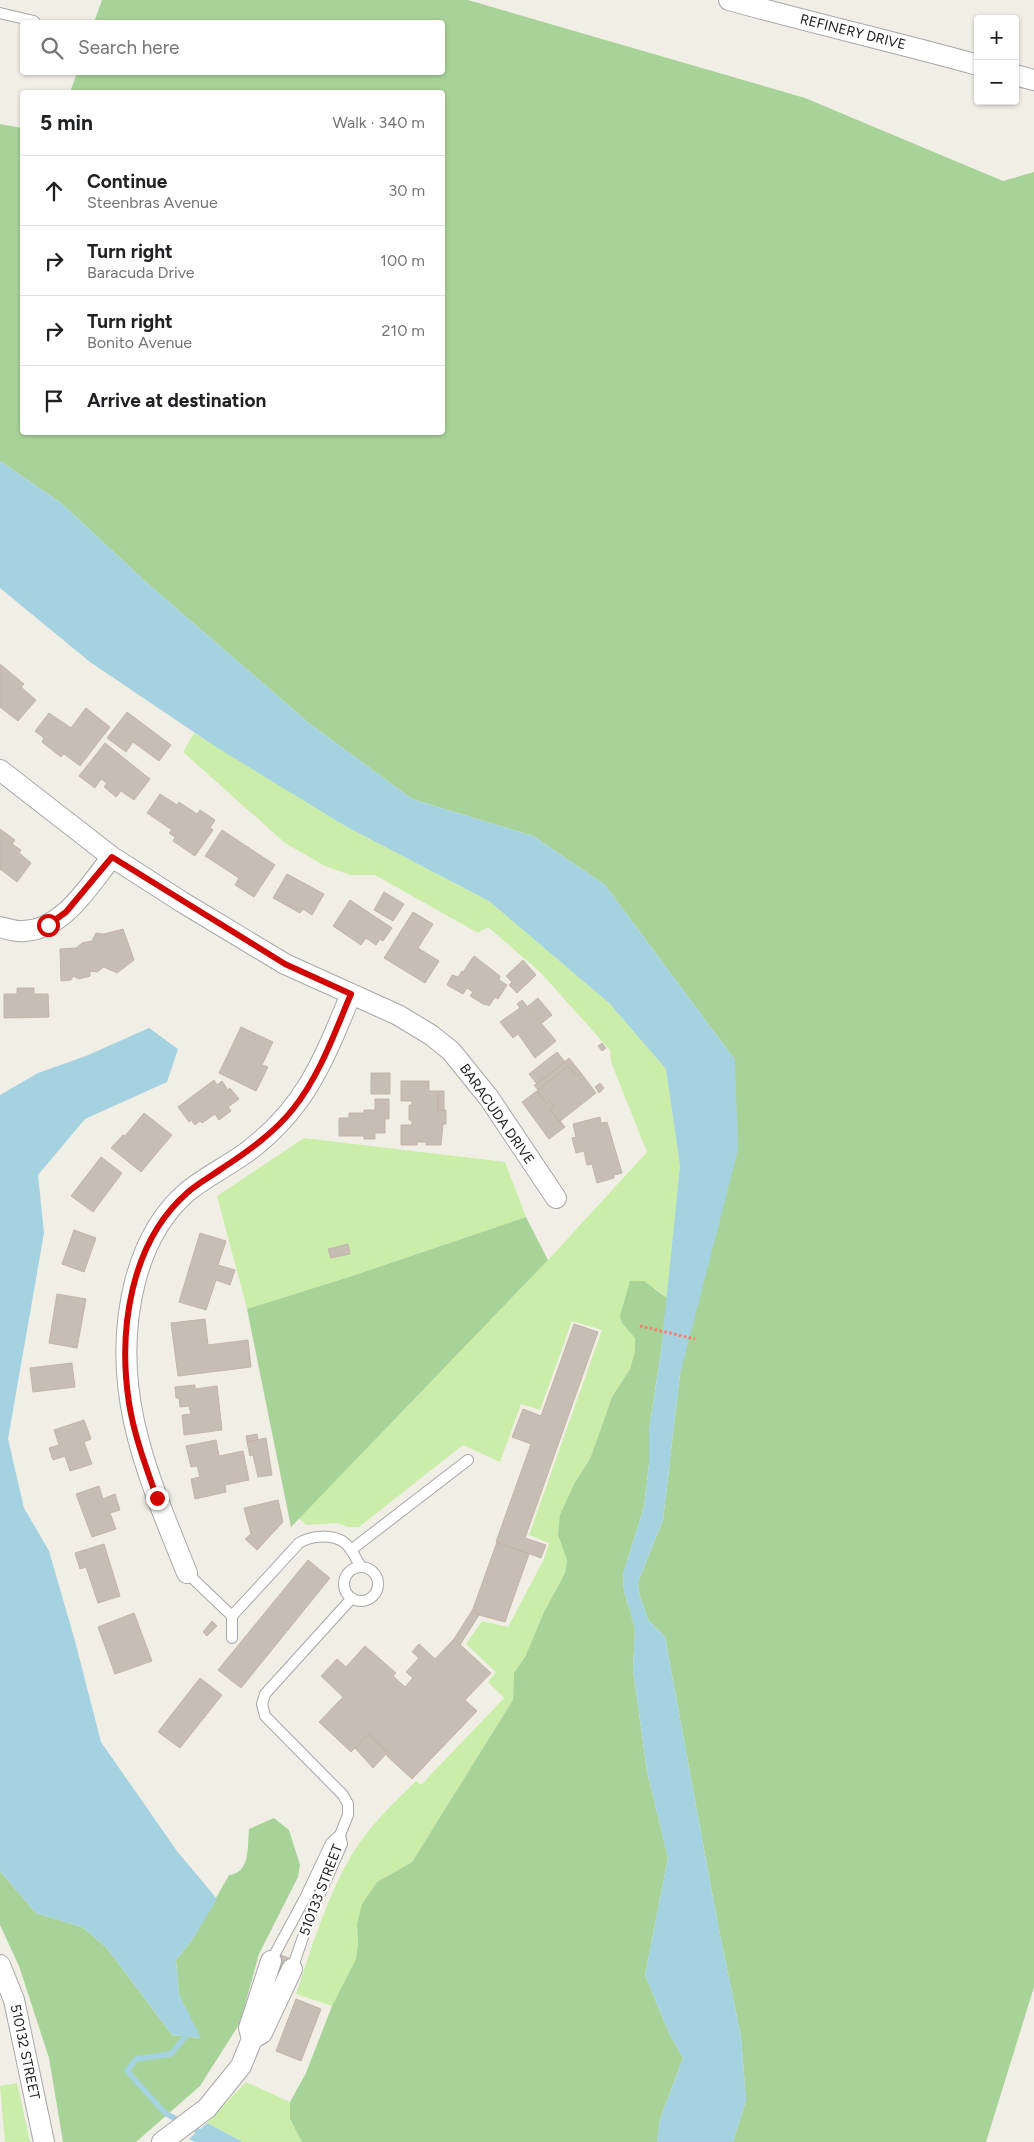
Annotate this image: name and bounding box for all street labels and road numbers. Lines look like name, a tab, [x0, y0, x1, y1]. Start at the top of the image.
street label: REFINERY DRIVE	[798, 11, 908, 53]
street label: BARACUDA DRIVE	[456, 1060, 538, 1168]
street label: 510133 STREET	[296, 1842, 346, 1938]
street label: 510132 STREET	[7, 2003, 43, 2101]

